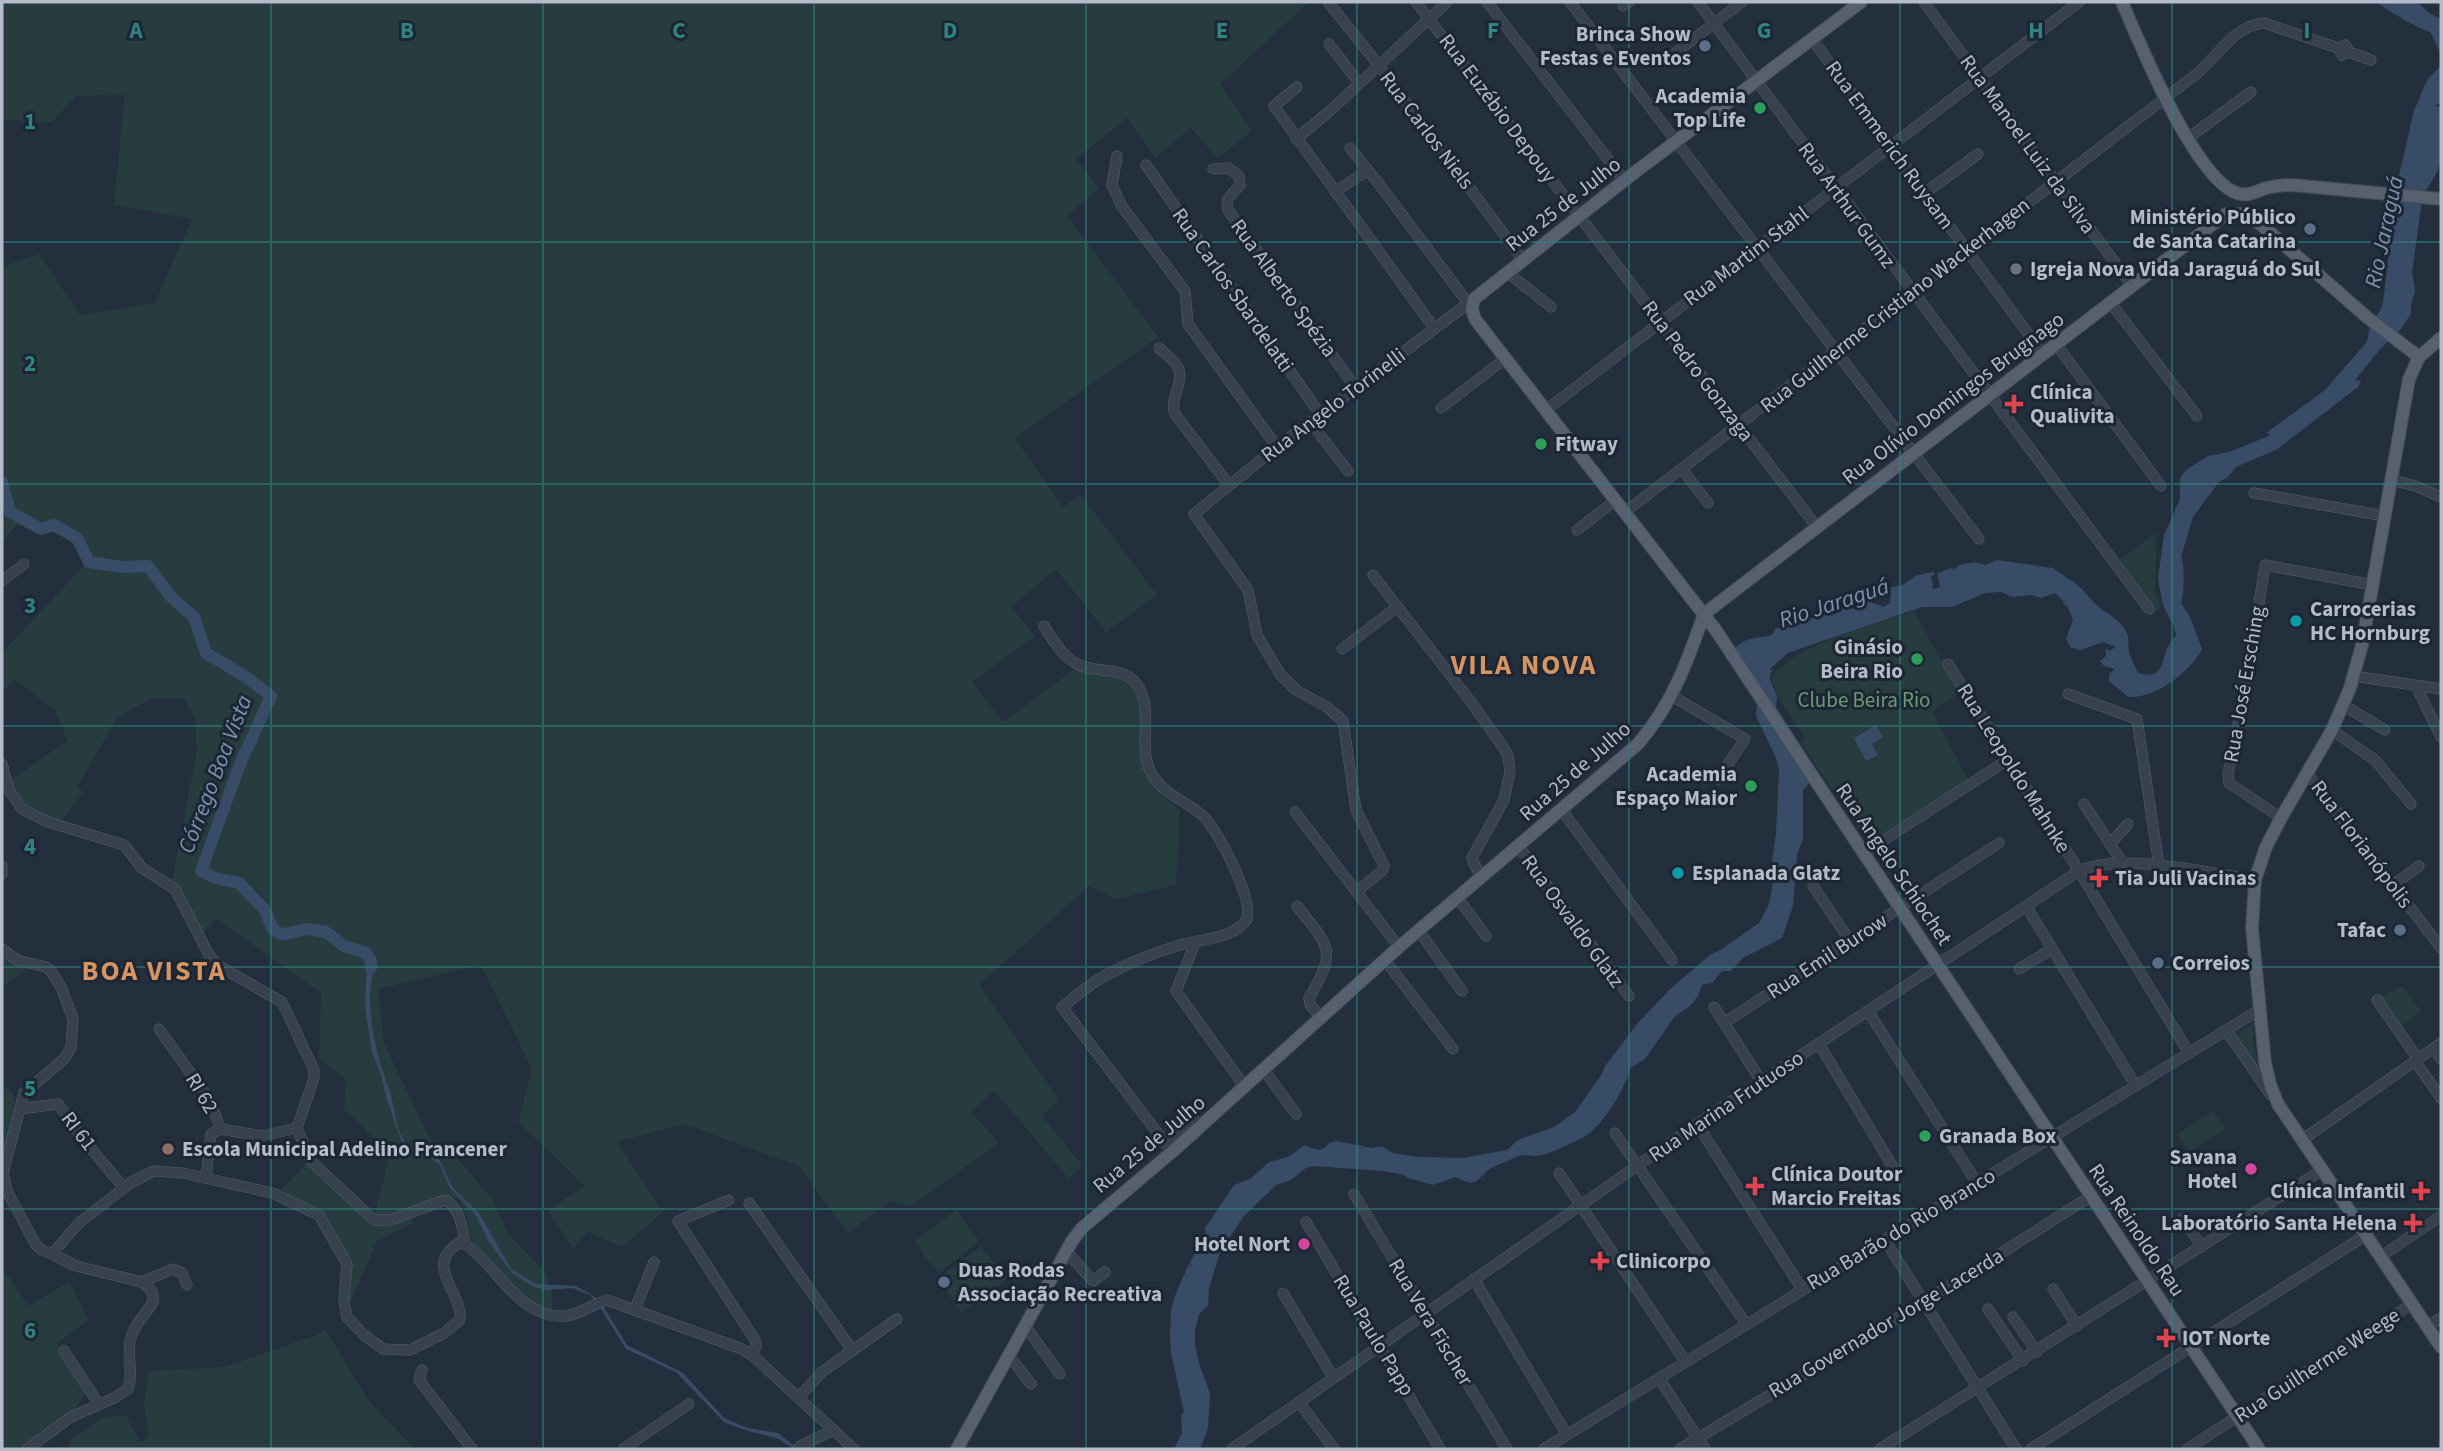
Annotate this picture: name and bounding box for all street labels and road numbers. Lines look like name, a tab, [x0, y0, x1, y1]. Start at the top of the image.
street label: Rua Euzébio Depouy	[1432, 27, 1564, 189]
street label: Rua Manoel Luiz da Silva	[1953, 48, 2103, 240]
street label: Rua Emmerich Ruysam	[1818, 54, 1962, 236]
street label: Rua Carlos Niels	[1373, 65, 1482, 196]
street label: Rua Arthur Gumz	[1791, 136, 1903, 274]
street label: Rua 25 de Julho	[1499, 149, 1627, 259]
street label: Rua Guilherme Cristiano Wackerhagen	[1754, 190, 2036, 420]
street label: Rua Martim Stahl	[1677, 199, 1815, 313]
street label: Rua Carlos Sbardelatti	[1165, 202, 1301, 378]
street label: Rua Alberto Spézia	[1223, 213, 1345, 363]
street label: Rua Pedro Gonzaga	[1635, 294, 1761, 448]
street label: Rua Olívio Domingos Brugnago	[1836, 304, 2070, 492]
street label: Rua Angelo Torinelli	[1254, 341, 1412, 469]
street label: Rua José Ersching	[2215, 603, 2273, 765]
street label: Rua Leopoldo Mahnke	[1950, 677, 2078, 859]
street label: Rua 25 de Julho	[1513, 714, 1637, 828]
street label: Rua Florianópolis	[2304, 774, 2420, 914]
street label: Rua Angelo Schiochet	[1829, 777, 1959, 951]
street label: Rua Osvaldo Glatz	[1514, 848, 1632, 994]
street label: Rua Emil Burow	[1761, 906, 1893, 1006]
street label: Rua Marina Frutuoso	[1642, 1043, 1810, 1169]
street label: RI 62	[178, 1067, 226, 1119]
street label: Rua 25 de Julho	[1086, 1088, 1212, 1200]
street label: RI 61	[54, 1105, 104, 1157]
street label: Rua Reinoldo Rau	[2081, 1157, 2193, 1303]
street label: Rua Barão do Rio Branco	[1801, 1161, 2001, 1297]
street label: Rua Governador Jorge Lacerda	[1763, 1241, 2009, 1405]
street label: Rua Vera Fischer	[1381, 1253, 1481, 1392]
street label: Rua Paulo Papp	[1326, 1269, 1422, 1401]
street label: Rua Guilherme Weege	[2228, 1300, 2406, 1430]

